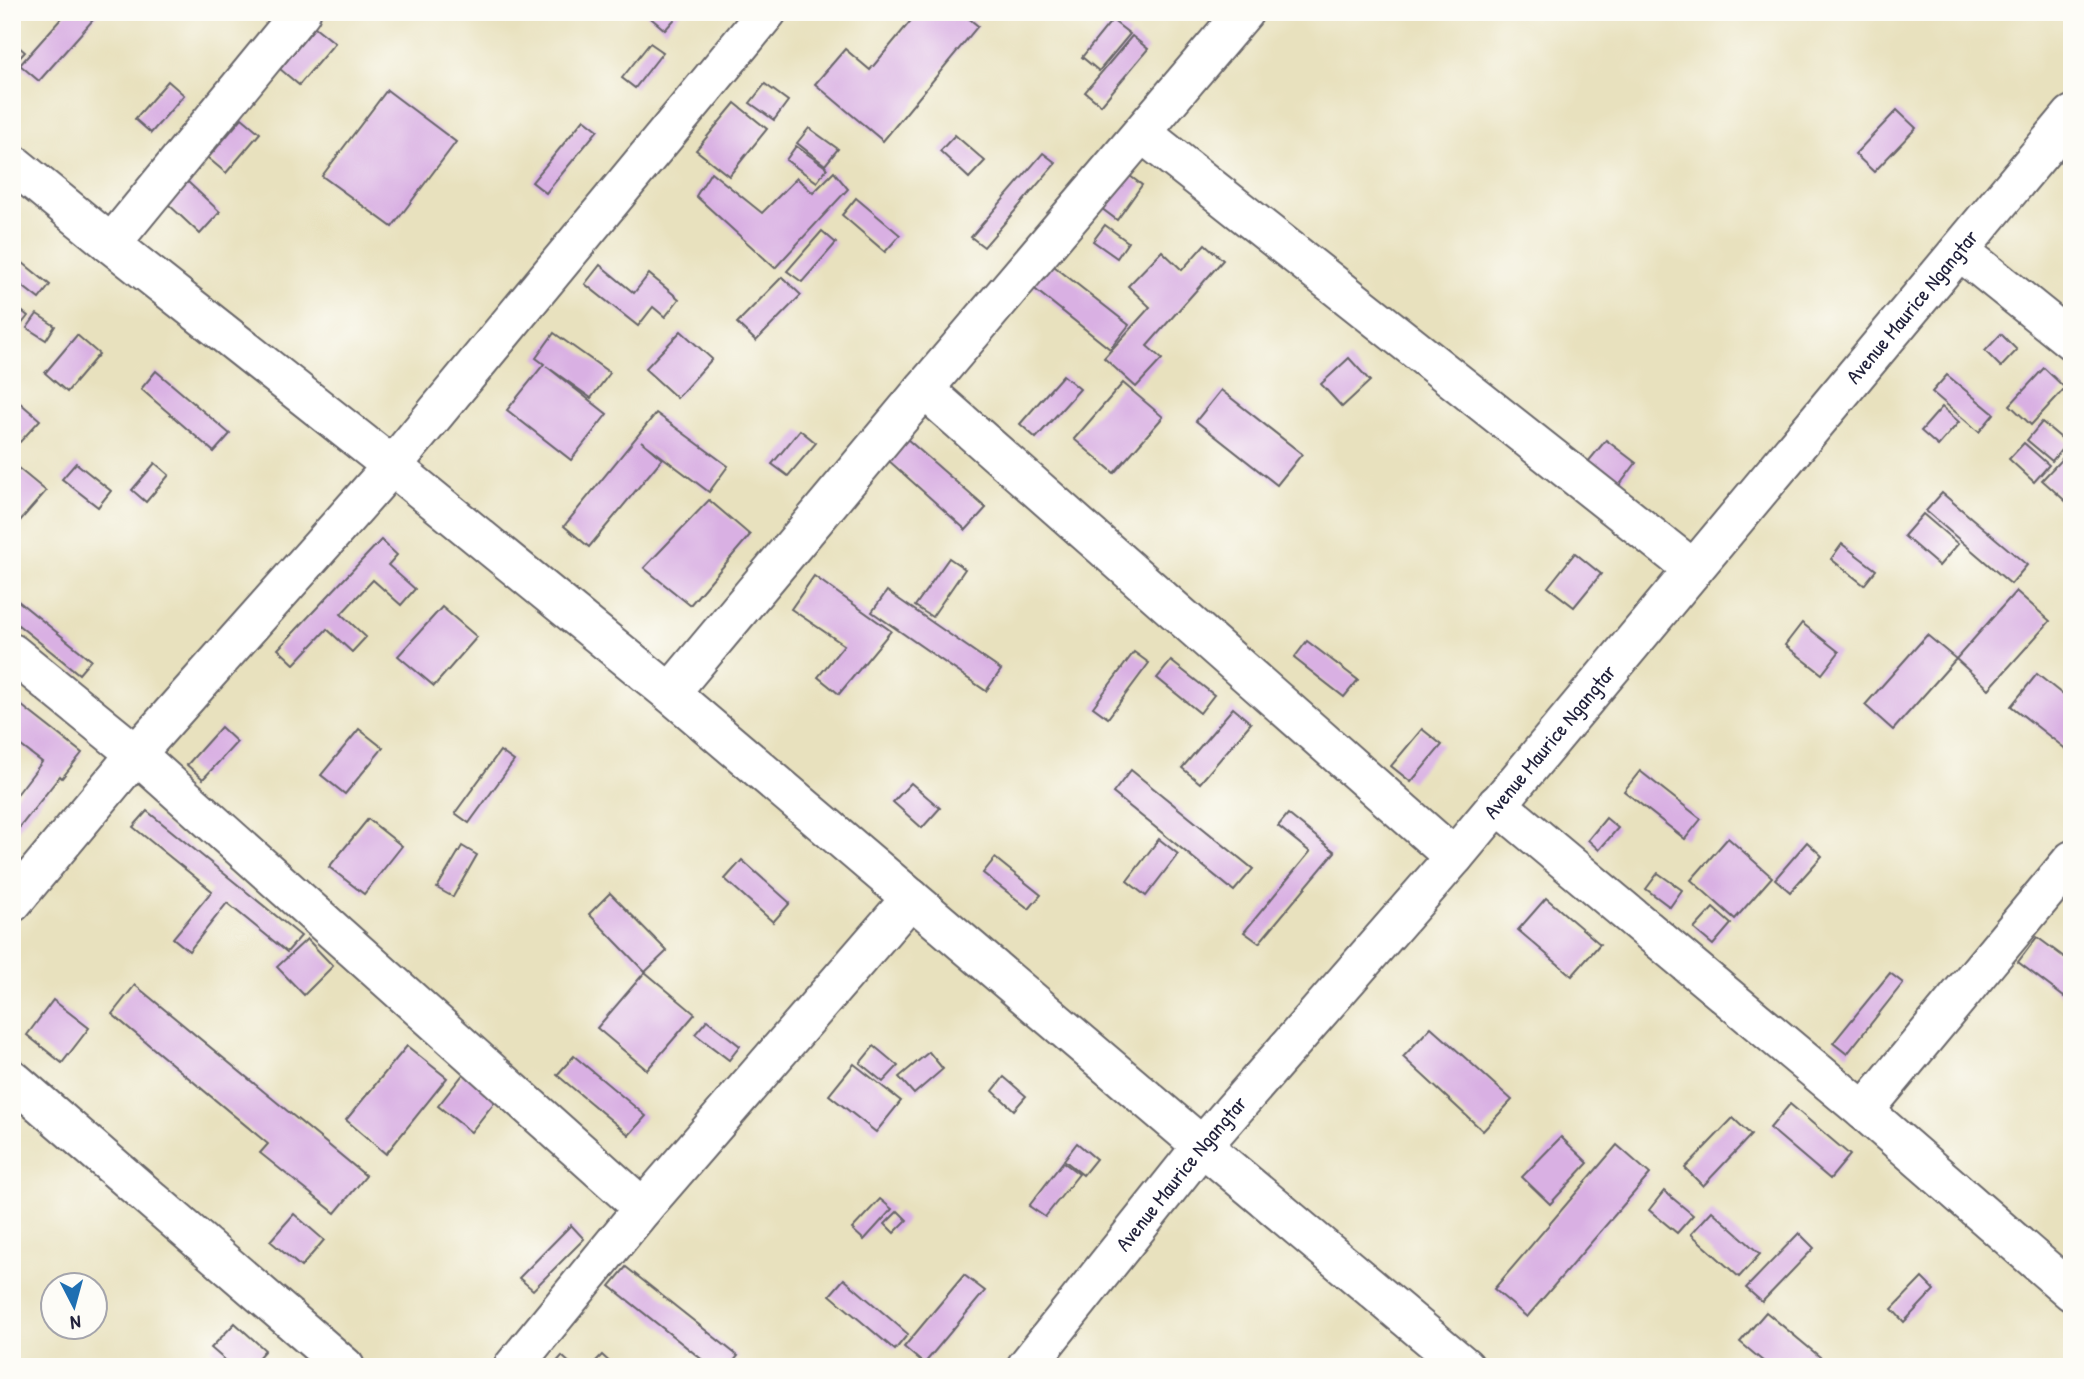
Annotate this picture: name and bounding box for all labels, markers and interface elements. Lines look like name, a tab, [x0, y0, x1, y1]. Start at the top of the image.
street label: Avenue Maurice Ngangtar	[1839, 223, 1985, 390]
street label: Avenue Maurice Ngangtar	[1477, 658, 1622, 825]
street label: Avenue Maurice Ngangtar	[1109, 1090, 1253, 1257]
north arrow	[38, 1270, 108, 1340]
text: N	[69, 1309, 82, 1336]

